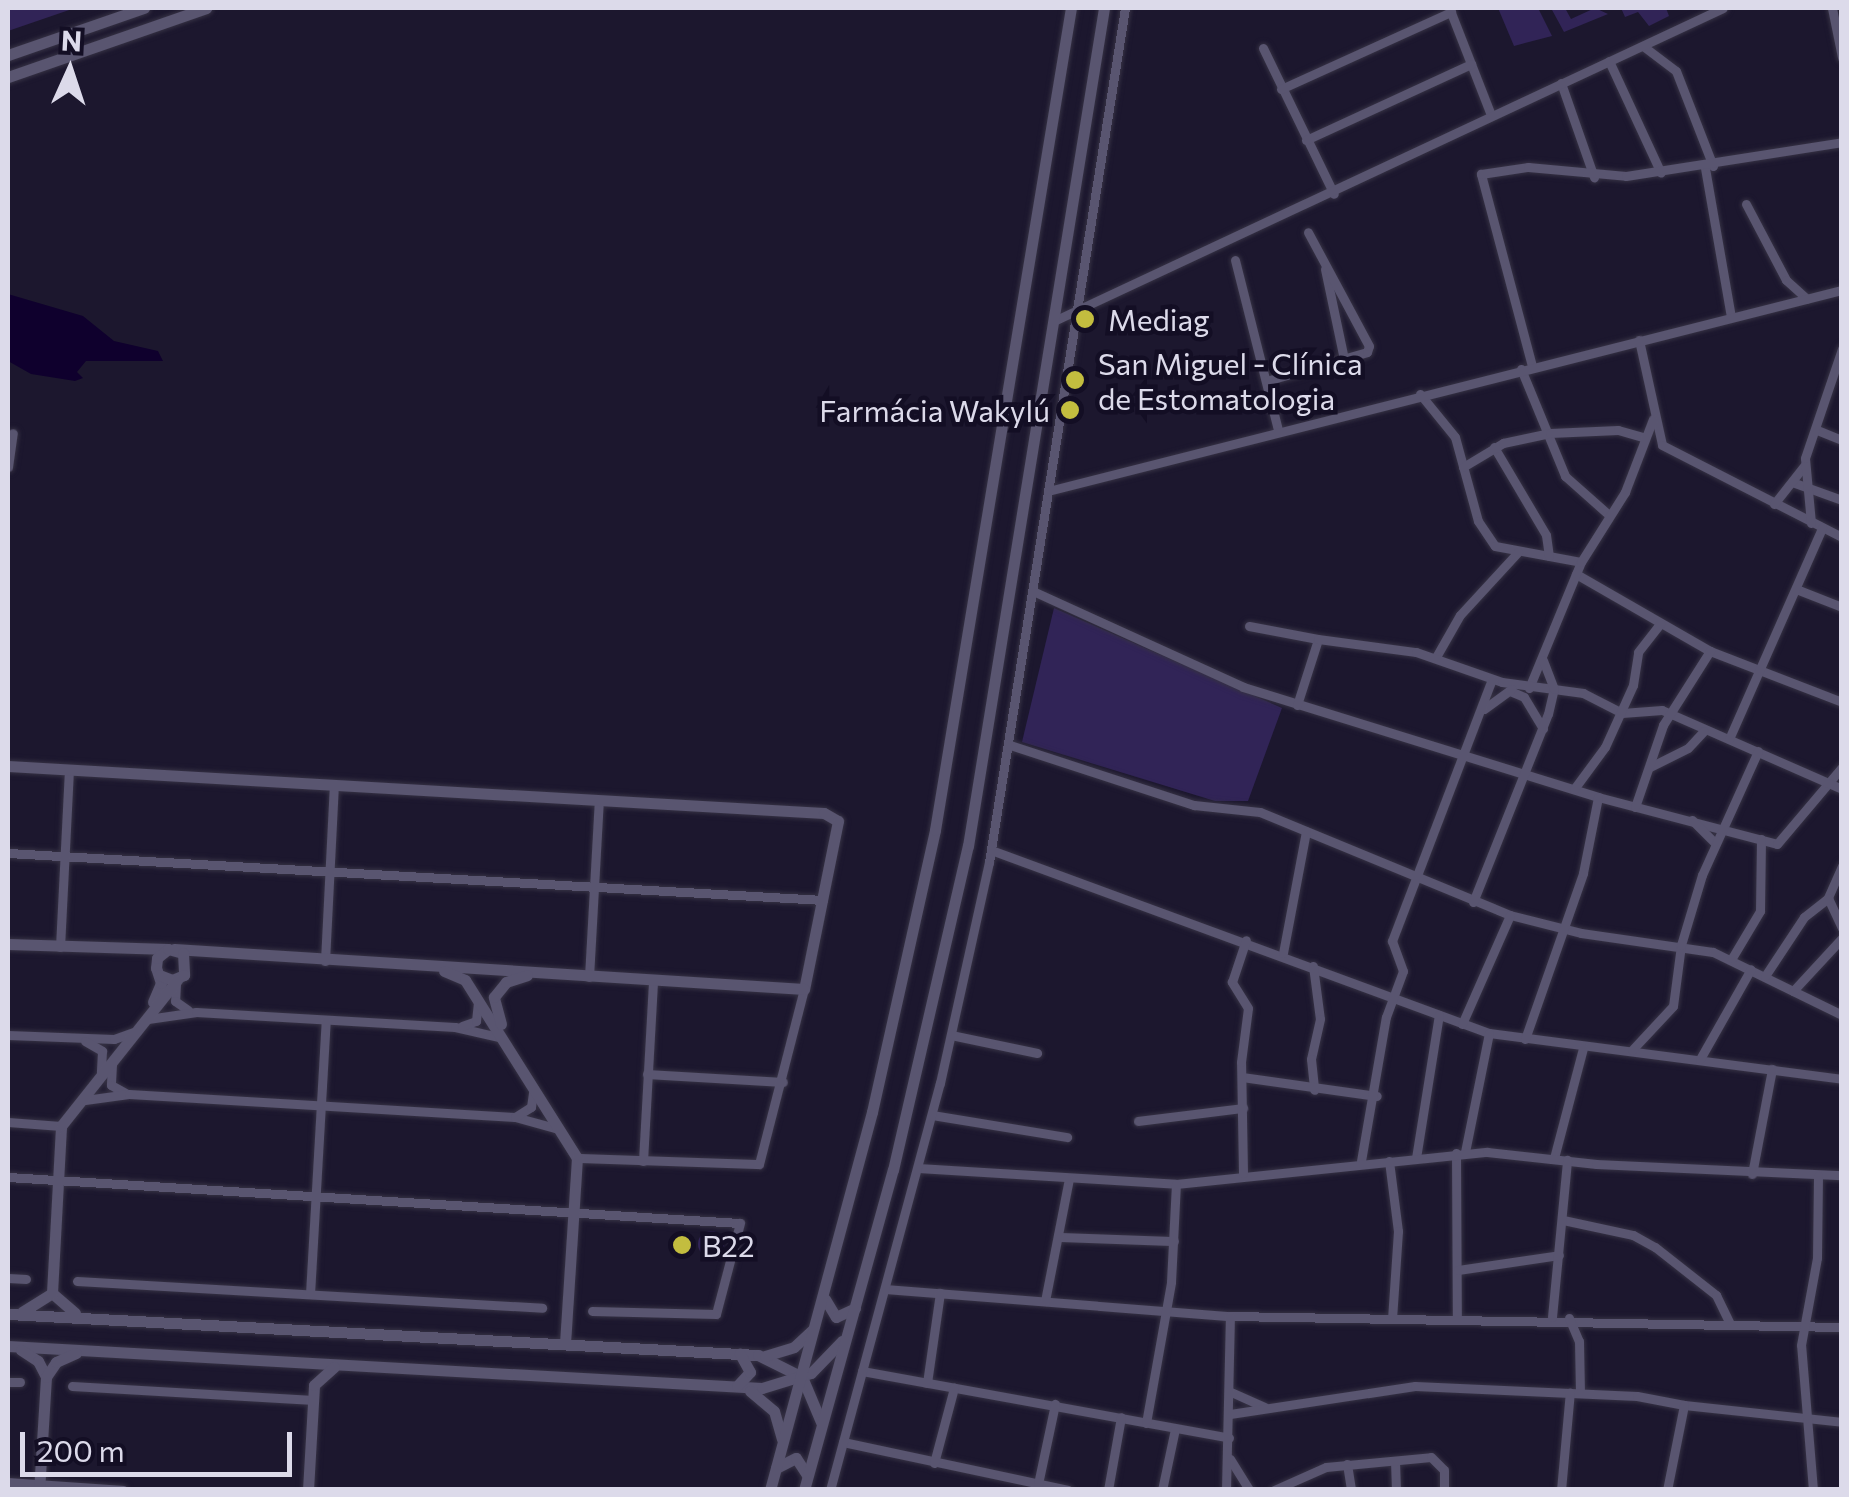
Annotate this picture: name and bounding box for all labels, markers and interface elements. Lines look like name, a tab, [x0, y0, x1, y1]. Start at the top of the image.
north arrow	[20, 20, 120, 120]
text: N	[60, 23, 83, 58]
place label: Mediag	[1108, 301, 1209, 337]
marker: Mediag	[1072, 306, 1098, 332]
place label: San Miguel - Clínica de Estomatologia	[1098, 345, 1363, 416]
marker: San Miguel - Clínica de Estomatologia	[1062, 367, 1088, 393]
place label: Farmácia Wakylú	[819, 392, 1050, 428]
marker: Farmácia Wakylú	[1059, 399, 1081, 421]
place label: B22	[702, 1227, 755, 1263]
marker: B22	[671, 1234, 693, 1256]
scale bar	[25, 1412, 298, 1474]
text: 200 m	[37, 1431, 125, 1468]

